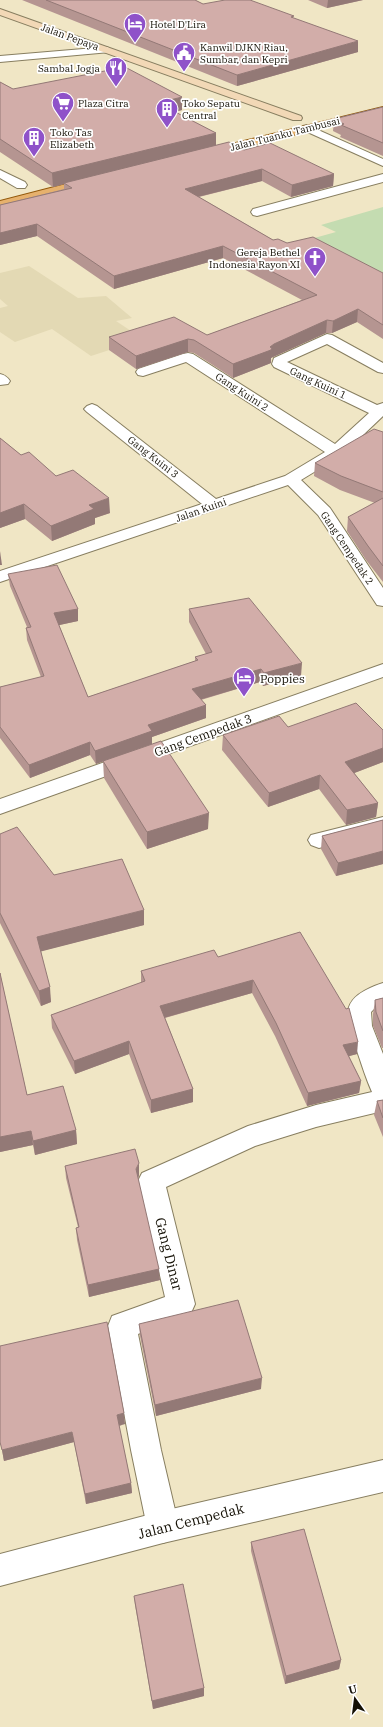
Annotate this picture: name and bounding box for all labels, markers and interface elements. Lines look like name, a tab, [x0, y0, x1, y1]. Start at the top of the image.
hotel icon: Hotel D'Lira	[122, 11, 148, 44]
place label: Hotel D'Lira	[150, 18, 207, 31]
street label: Jalan Pepaya	[39, 20, 101, 54]
public building icon: Kanwil DJKN Riau, Sumbar, dan Kepri	[171, 40, 197, 73]
place label: Kanwil DJKN Riau, Sumbar, dan Kepri	[200, 41, 288, 66]
restaurant icon: Sambal Jogja	[103, 55, 129, 88]
place label: Sambal Jogja	[38, 62, 101, 75]
supermarket icon: Plaza Citra	[50, 90, 76, 123]
building icon: Toko Sepatu Central	[154, 96, 180, 129]
place label: Plaza Citra	[78, 97, 129, 110]
place label: Toko Sepatu Central	[182, 97, 240, 122]
street label: Jalan Tuanku Tambusai	[229, 114, 341, 154]
building icon: Toko Tas Elizabeth	[21, 125, 47, 158]
place label: Toko Tas Elizabeth	[50, 126, 94, 151]
church icon: Gereja Bethel Indonesia Rayon XI	[302, 245, 328, 278]
place label: Gereja Bethel Indonesia Rayon XI	[209, 246, 300, 271]
street label: Gang Kuini 1	[288, 364, 348, 402]
street label: Gang Kuini 2	[213, 370, 271, 414]
street label: Gang Kuini 3	[125, 433, 181, 481]
street label: Jalan Kuini	[174, 495, 228, 525]
street label: Gang Cempedak 2	[318, 509, 376, 587]
hotel icon: Poppies	[231, 665, 257, 698]
place label: Poppies	[260, 671, 305, 686]
street label: Gang Cempedak 3	[152, 710, 254, 760]
street label: Gang Dinar	[151, 1216, 187, 1293]
street label: Jalan Cempedak	[136, 1499, 247, 1543]
north arrow	[335, 1679, 375, 1719]
text: U	[347, 1681, 359, 1697]

